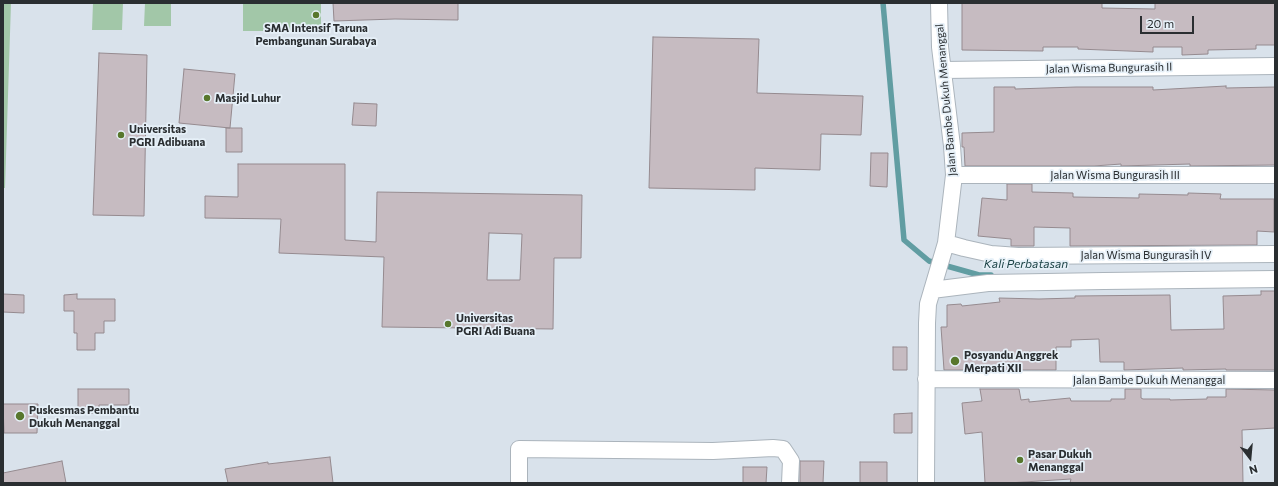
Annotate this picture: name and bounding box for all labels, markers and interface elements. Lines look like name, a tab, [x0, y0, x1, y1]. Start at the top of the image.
scale bar	[1142, 8, 1196, 34]
marker: SMA Intensif Taruna Pembangunan Surabaya	[311, 10, 321, 20]
text: 20 m	[1147, 16, 1174, 30]
place label: SMA Intensif Taruna Pembangunan Surabaya	[256, 21, 376, 47]
street label: Jalan Bambe Dukuh Menanggal	[933, 23, 959, 177]
street label: Jalan Wisma Bungurasih II	[1046, 60, 1172, 76]
place label: Masjid Luhur	[215, 91, 281, 105]
marker: Masjid Luhur	[202, 93, 212, 103]
place label: Universitas PGRI Adibuana	[129, 122, 205, 148]
marker: Universitas PGRI Adibuana	[116, 130, 126, 140]
street label: Jalan Wisma Bungurasih III	[1050, 168, 1180, 182]
street label: Jalan Wisma Bungurasih IV	[1081, 248, 1211, 262]
water label: Kali Perbatasan	[984, 257, 1068, 271]
place label: Universitas PGRI Adi Buana	[456, 311, 535, 337]
marker: Universitas PGRI Adi Buana	[443, 319, 453, 329]
place label: Posyandu Anggrek Merpati XII	[964, 348, 1058, 374]
marker: Posyandu Anggrek Merpati XII	[949, 355, 961, 367]
street label: Jalan Bambe Dukuh Menanggal	[1073, 373, 1225, 387]
place label: Puskesmas Pembantu Dukuh Menanggal	[29, 403, 139, 429]
marker: Puskesmas Pembantu Dukuh Menanggal	[14, 410, 26, 422]
north arrow	[1230, 438, 1270, 478]
place label: Pasar Dukuh Menanggal	[1028, 447, 1092, 473]
marker: Pasar Dukuh Menanggal	[1015, 455, 1025, 465]
text: N	[1248, 463, 1259, 477]

